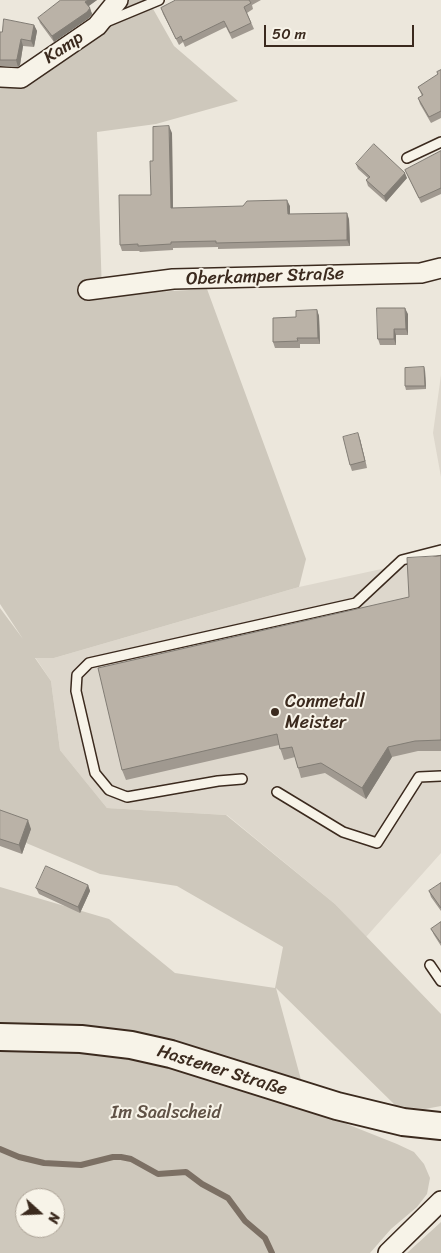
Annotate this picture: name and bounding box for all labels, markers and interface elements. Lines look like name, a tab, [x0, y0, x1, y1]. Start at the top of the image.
scale bar	[266, 15, 416, 47]
text: 50 m	[272, 21, 306, 47]
street label: Kamp	[40, 27, 88, 69]
street label: Oberkamper Straße	[186, 263, 344, 291]
place label: Conmetall Meister	[285, 691, 365, 734]
marker: Conmetall Meister	[269, 706, 281, 718]
street label: Hastener Straße	[154, 1041, 290, 1101]
park label: Im Saalscheid	[111, 1102, 221, 1124]
north arrow	[15, 1188, 65, 1238]
text: N	[40, 1209, 67, 1227]

